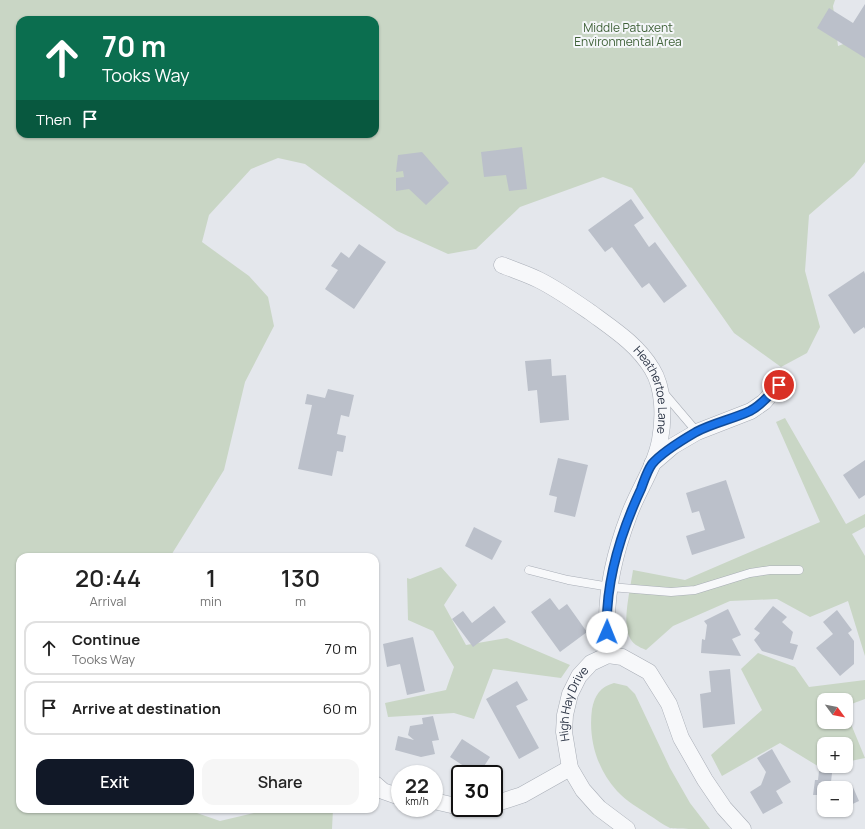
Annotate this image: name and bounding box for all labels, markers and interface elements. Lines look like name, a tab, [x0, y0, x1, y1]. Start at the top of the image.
park label: Middle Patuxent Environmental Area	[574, 19, 682, 50]
text: 70 m	[102, 27, 166, 65]
icon: ahead	[36, 32, 88, 84]
text: Tooks Way	[102, 63, 189, 87]
icon: arrive	[79, 108, 101, 130]
text: Then	[36, 109, 71, 130]
street label: Heathertoe Lane	[630, 342, 671, 435]
pin	[762, 368, 796, 402]
icon: arrive	[768, 374, 790, 396]
text: 20:44	[75, 561, 141, 594]
text: 1	[206, 561, 216, 594]
text: 130	[281, 561, 320, 594]
text: Arrival	[89, 592, 127, 610]
text: min	[200, 592, 222, 610]
text: m	[295, 592, 306, 610]
position arrow	[586, 611, 628, 653]
text: Continue	[72, 629, 140, 650]
icon: ahead	[38, 637, 60, 659]
text: 70 m	[325, 638, 357, 659]
text: Tooks Way	[72, 650, 135, 668]
street label: High Hay Drive	[555, 662, 592, 743]
north arrow	[817, 693, 853, 729]
map controls	[817, 693, 853, 817]
icon: arrive	[38, 697, 60, 719]
text: Arrive at destination	[72, 698, 221, 719]
text: 60 m	[323, 698, 357, 719]
button: +	[817, 737, 853, 773]
button: Exit	[36, 759, 194, 805]
button: Share	[202, 759, 359, 805]
speed limit sign: 30	[451, 765, 503, 817]
text: 22	[405, 772, 429, 799]
button: −	[817, 781, 853, 817]
text: km/h	[405, 794, 429, 808]

